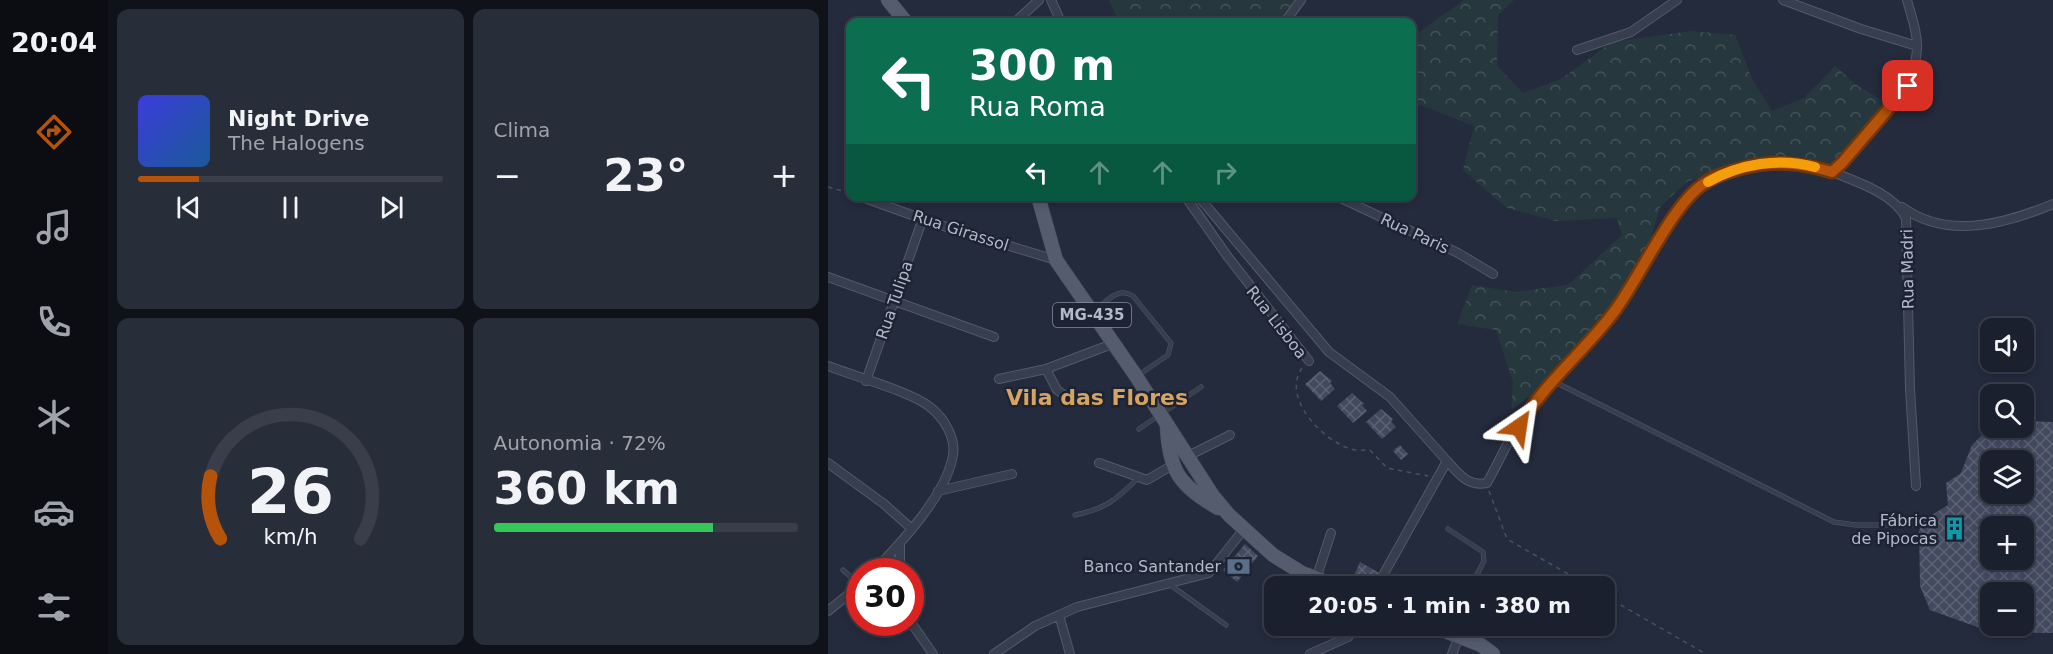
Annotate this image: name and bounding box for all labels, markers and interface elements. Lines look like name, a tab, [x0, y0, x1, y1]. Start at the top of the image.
text: 20:04	[11, 27, 97, 58]
text: 300 m	[969, 41, 1115, 90]
icon: left	[870, 42, 948, 120]
pin	[1882, 60, 1933, 111]
icon: arrive	[1891, 69, 1924, 102]
text: Rua Roma	[969, 91, 1106, 122]
text: Night Drive	[228, 106, 369, 131]
icon: directions	[33, 111, 75, 153]
text: Clima	[494, 118, 550, 142]
text: The Halogens	[228, 131, 365, 155]
text: 23°	[603, 149, 688, 202]
text: −	[494, 156, 521, 195]
text: +	[770, 156, 798, 195]
icon: left	[1020, 156, 1053, 189]
icon: ahead	[1083, 156, 1116, 189]
icon: ahead	[1146, 156, 1179, 189]
icon: right	[1209, 156, 1242, 189]
icon: previous	[172, 191, 205, 224]
icon: pause	[274, 191, 307, 224]
icon: next	[375, 191, 408, 224]
icon: music	[33, 206, 75, 248]
street label: Rua Girassol	[911, 206, 1011, 255]
street label: Rua Paris	[1377, 209, 1452, 258]
street label: Rua Madri	[1897, 229, 1918, 309]
street label: Rua Tulipa	[872, 258, 917, 342]
street label: Rua Lisboa	[1242, 282, 1311, 362]
icon: phone	[33, 301, 75, 343]
road number: MG-435	[1053, 303, 1131, 327]
map controls	[1980, 318, 2034, 636]
button: sound	[1980, 318, 2034, 372]
button: search	[1980, 384, 2034, 438]
district label: Vila das Flores	[1006, 385, 1188, 410]
position arrow	[1487, 395, 1551, 459]
icon: climate	[33, 396, 75, 438]
text: Autonomia · 72%	[494, 431, 666, 455]
button: layers	[1980, 450, 2034, 504]
text: 26	[247, 455, 334, 528]
text: 360 km	[494, 462, 680, 515]
icon: car	[33, 491, 75, 533]
place label: Fábrica de Pipocas	[1851, 511, 1937, 548]
building icon: Fábrica de Pipocas	[1942, 516, 1968, 542]
button: +	[1980, 516, 2034, 570]
text: km/h	[263, 524, 317, 549]
bank icon: Banco Santander	[1226, 553, 1252, 579]
place label: Banco Santander	[1084, 557, 1221, 576]
speed limit sign: 30	[846, 558, 924, 636]
button: −	[1980, 582, 2034, 636]
icon: filters	[33, 586, 75, 628]
text: 20:05 · 1 min · 380 m	[1308, 593, 1571, 618]

